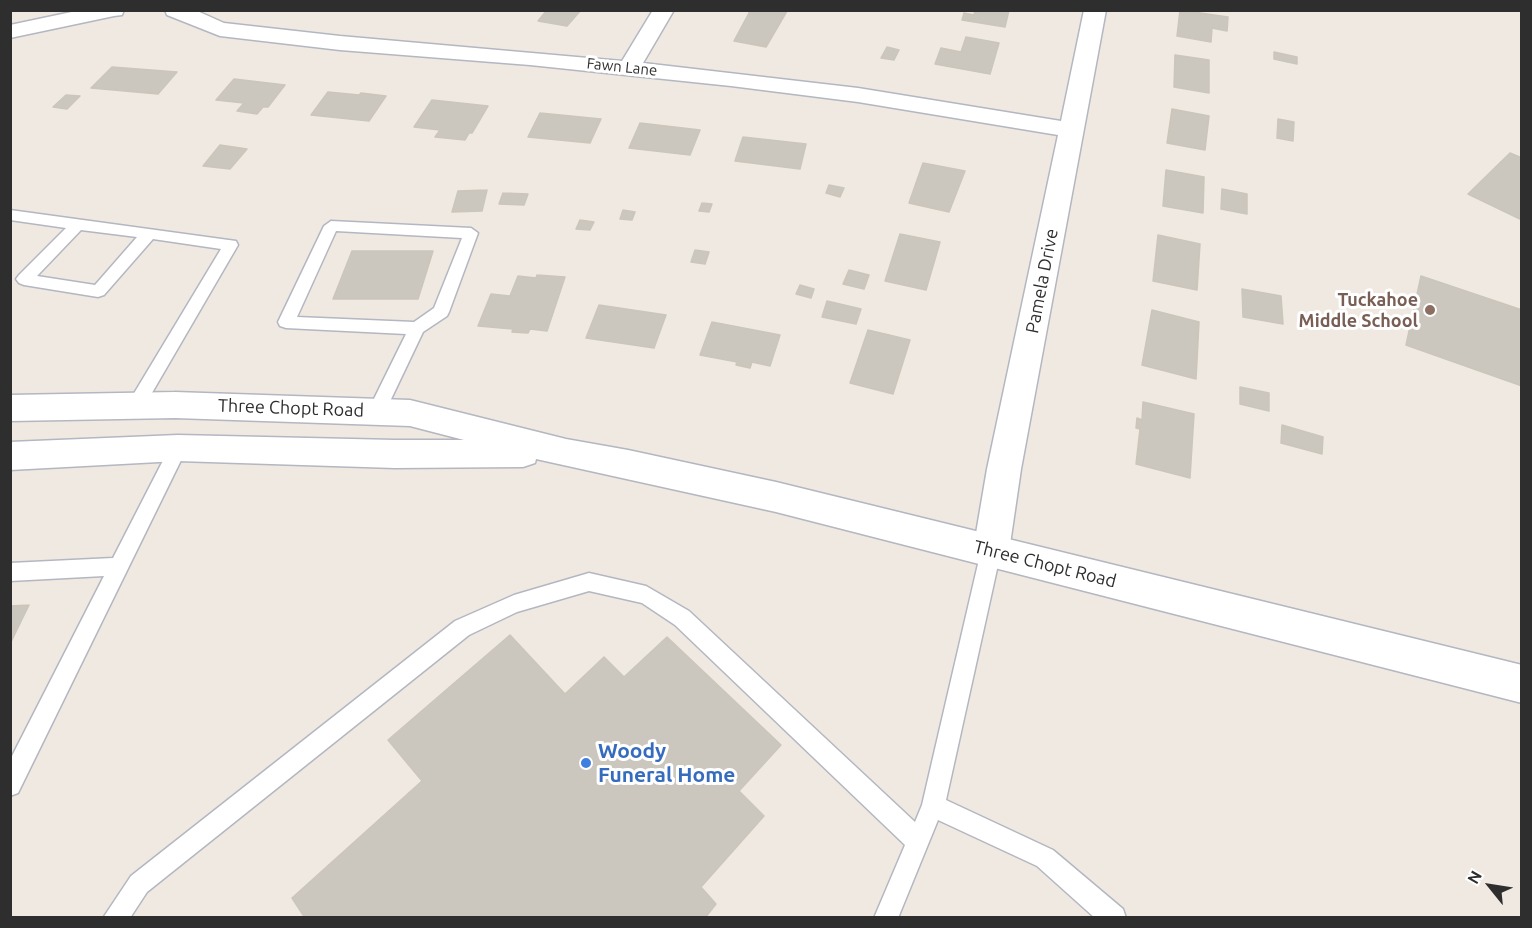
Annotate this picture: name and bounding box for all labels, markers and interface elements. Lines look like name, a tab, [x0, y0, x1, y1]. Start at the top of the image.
street label: Fawn Lane	[586, 54, 658, 80]
street label: Pamela Drive	[1021, 227, 1063, 335]
place label: Tuckahoe Middle School	[1299, 289, 1418, 332]
marker: Tuckahoe Middle School	[1423, 303, 1437, 317]
street label: Three Chopt Road	[218, 395, 364, 421]
street label: Three Chopt Road	[971, 536, 1119, 592]
place label: Woody Funeral Home	[598, 738, 735, 788]
marker: Woody Funeral Home	[579, 756, 593, 770]
north arrow	[1460, 856, 1520, 916]
text: N	[1464, 867, 1485, 887]

